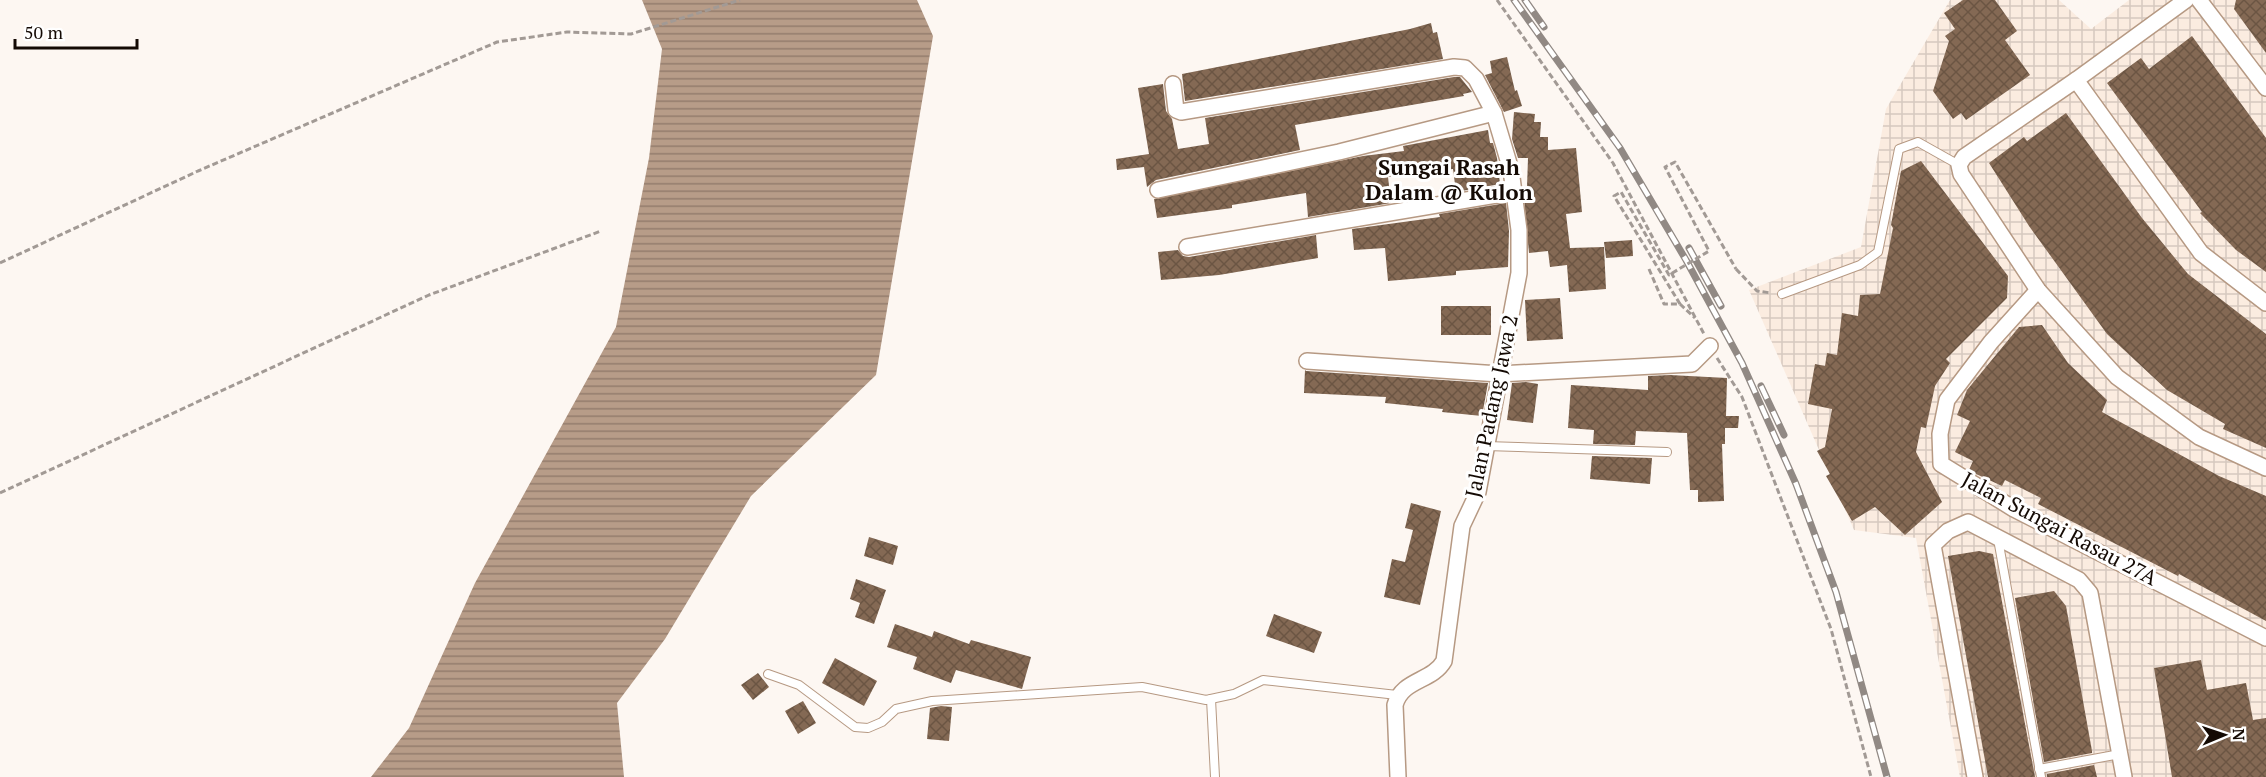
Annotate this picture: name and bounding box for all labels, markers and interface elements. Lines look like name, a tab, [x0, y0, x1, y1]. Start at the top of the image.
scale bar	[15, 12, 136, 50]
text: 50 m	[24, 20, 64, 44]
district label: Sungai Rasah Dalam @ Kulon	[1365, 152, 1533, 206]
street label: Jalan Padang Jawa 2	[1458, 312, 1524, 500]
street label: Jalan Sungai Rasau 27A	[1957, 465, 2163, 592]
north arrow	[2194, 705, 2254, 765]
text: N	[2228, 728, 2250, 741]

